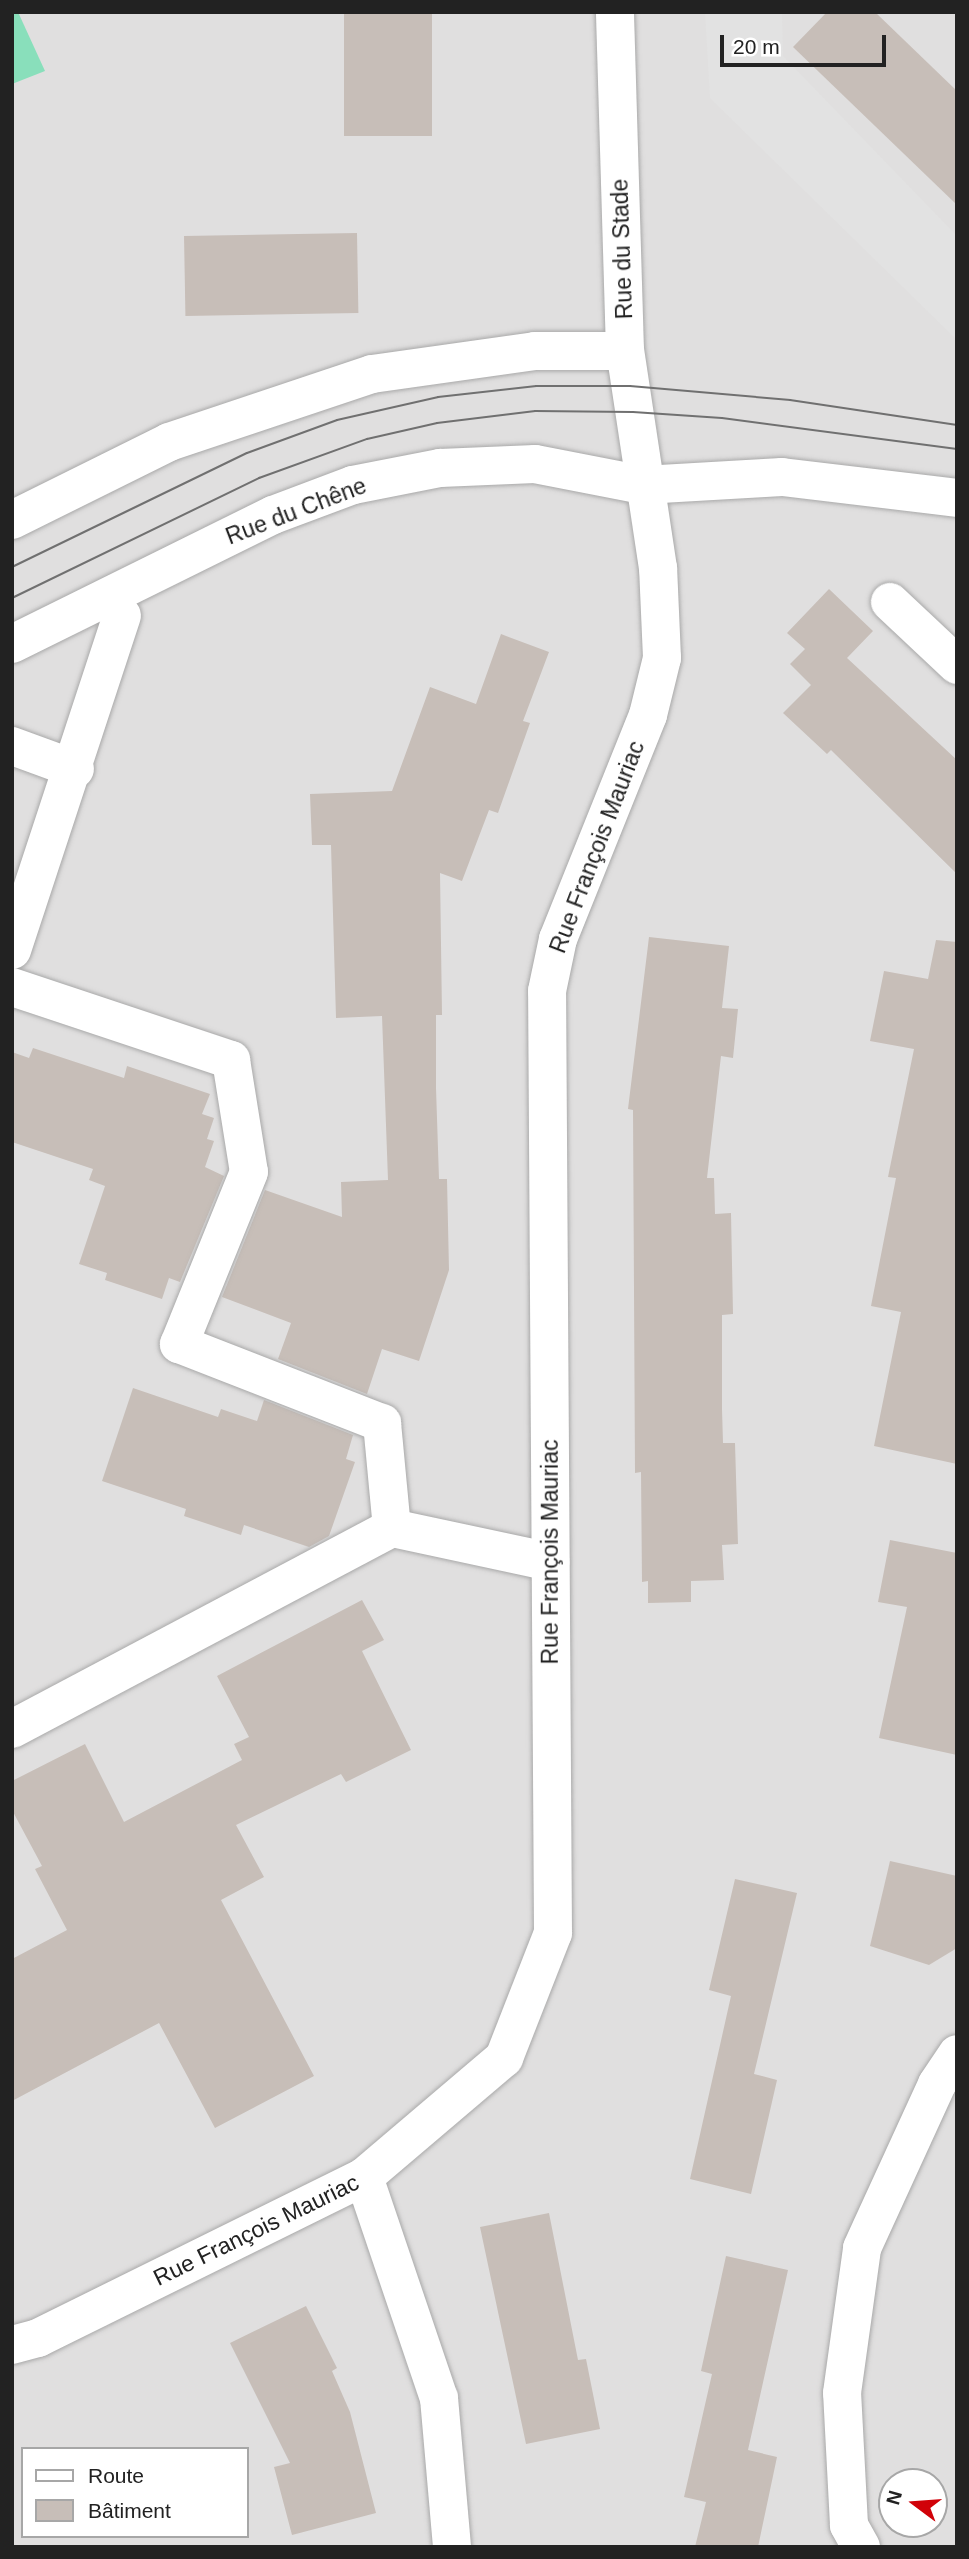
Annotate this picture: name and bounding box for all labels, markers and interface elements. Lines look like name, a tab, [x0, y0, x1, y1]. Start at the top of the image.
scale bar	[724, 21, 890, 65]
text: 20 m	[733, 35, 780, 58]
street label: Rue du Stade	[606, 178, 638, 320]
street label: Rue du Chêne	[222, 472, 370, 550]
street label: Rue François Mauriac	[544, 737, 650, 957]
street label: Rue François Mauriac	[536, 1440, 564, 1664]
street label: Rue François Mauriac	[149, 2168, 363, 2292]
legend	[21, 2447, 248, 2538]
text: Route	[88, 2464, 144, 2487]
north arrow	[878, 2468, 948, 2538]
text: N	[882, 2488, 906, 2507]
text: Bâtiment	[88, 2499, 171, 2522]

